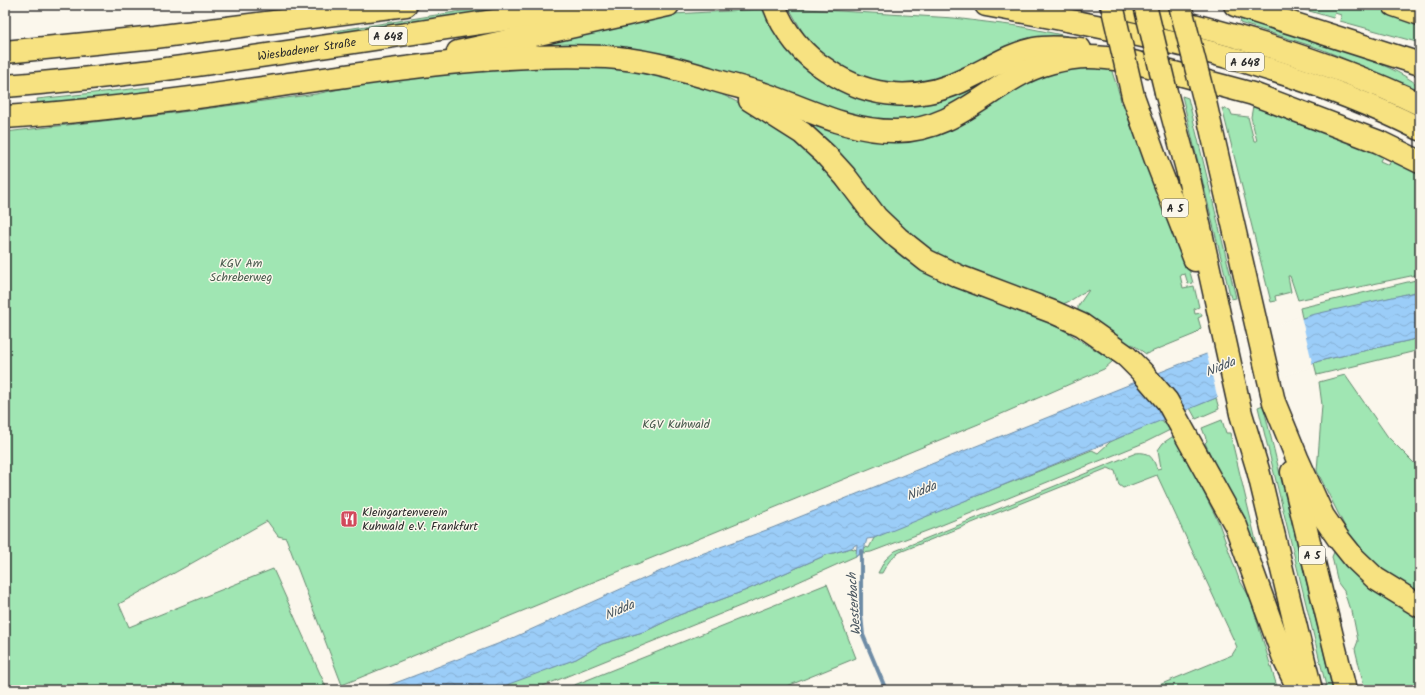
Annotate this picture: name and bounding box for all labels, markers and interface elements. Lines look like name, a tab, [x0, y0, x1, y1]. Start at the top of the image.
road number: A 648	[369, 27, 407, 45]
street label: Wiesbadener Straße	[256, 33, 358, 66]
road number: A 648	[1226, 53, 1264, 71]
road number: A 5	[1162, 199, 1188, 217]
park label: KGV Am Schreberweg	[210, 254, 272, 287]
water label: Nidda	[1202, 352, 1240, 383]
park label: KGV Kuhwald	[642, 415, 711, 434]
water label: Nidda	[903, 476, 941, 507]
place label: Kleingartenverein Kuhwald e.V. Frankfurt	[362, 503, 478, 536]
restaurant icon: Kleingartenverein Kuhwald e.V. Frankfurt	[339, 509, 359, 529]
road number: A 5	[1299, 546, 1325, 564]
water label: Westerbach	[842, 571, 867, 636]
water label: Nidda	[601, 594, 639, 626]

